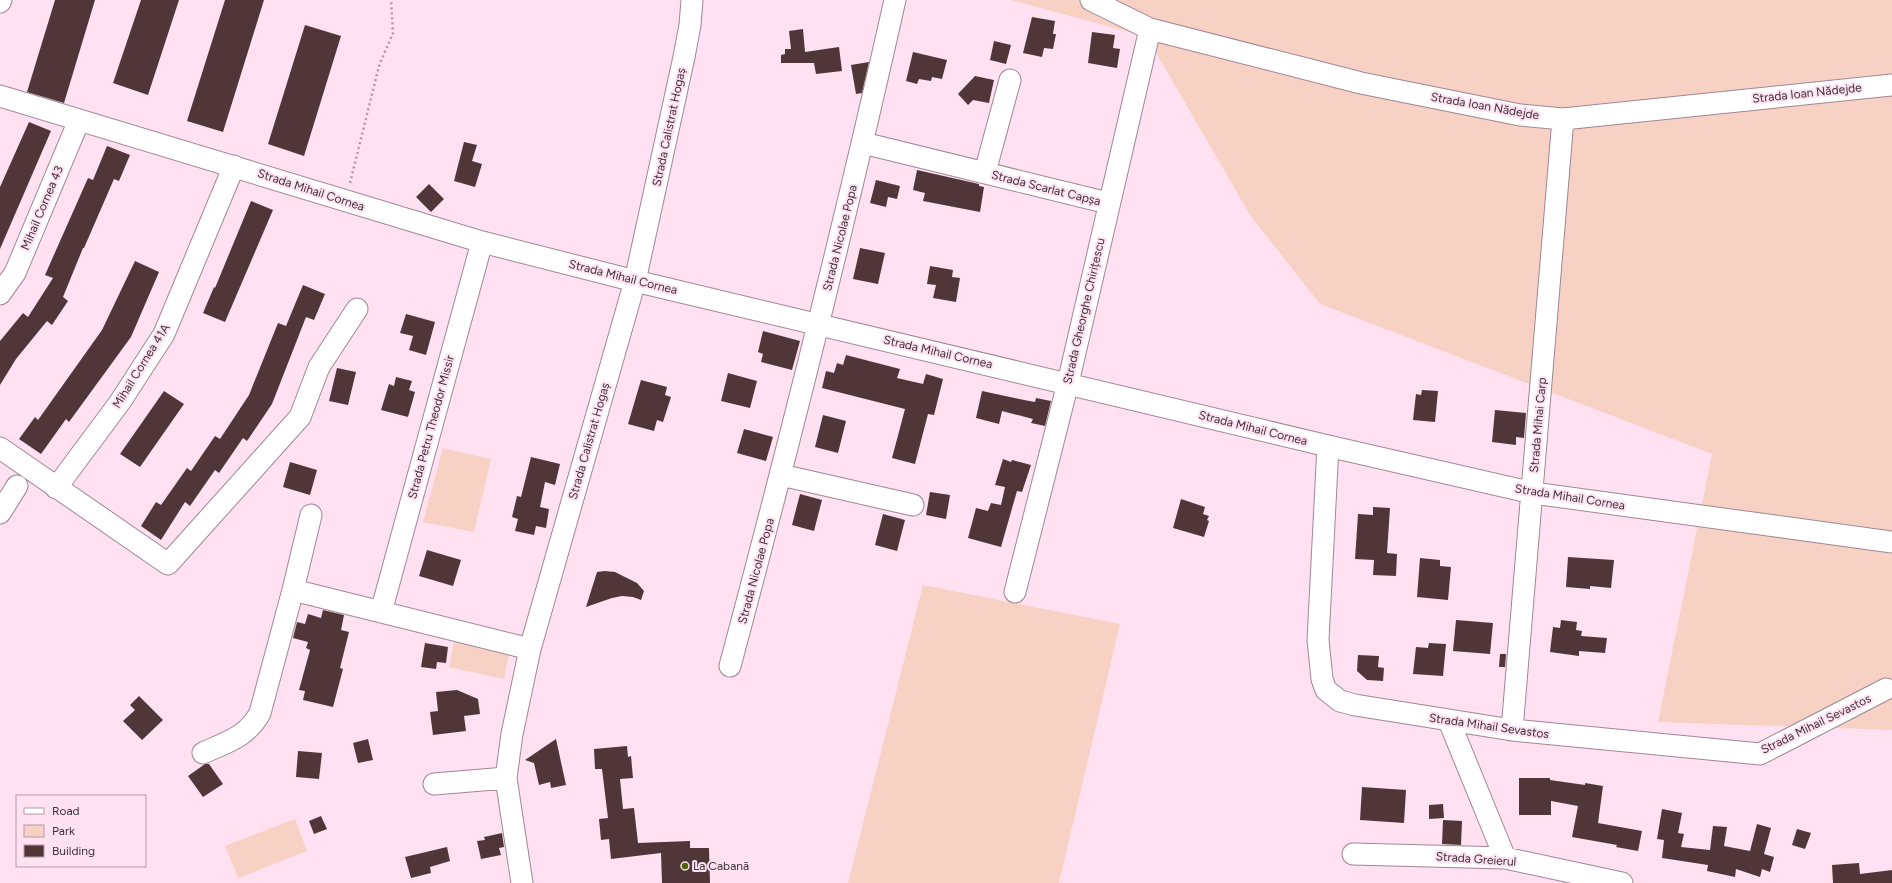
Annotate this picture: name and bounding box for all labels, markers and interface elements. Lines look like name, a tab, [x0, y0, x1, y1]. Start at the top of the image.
street label: Strada Calistrat Hogaș	[650, 66, 688, 188]
street label: Strada Ioan Nădejde	[1752, 80, 1863, 106]
street label: Strada Ioan Nădejde	[1430, 90, 1541, 123]
street label: Mihail Cornea 43	[18, 164, 66, 252]
street label: Strada Mihail Cornea	[256, 166, 366, 214]
street label: Strada Scarlat Capșa	[990, 168, 1102, 208]
street label: Strada Nicolae Popa	[820, 183, 860, 293]
street label: Strada Gheorghe Chirițescu	[1060, 237, 1108, 385]
street label: Strada Mihail Cornea	[567, 257, 679, 297]
street label: Mihail Cornea 41A	[109, 321, 173, 411]
street label: Strada Mihail Cornea	[882, 333, 994, 371]
street label: Strada Petru Theodor Missir	[405, 353, 457, 501]
street label: Strada Mihai Carp	[1527, 377, 1549, 473]
street label: Strada Calistrat Hogaș	[566, 381, 612, 501]
street label: Strada Mihail Cornea	[1197, 408, 1309, 448]
street label: Strada Mihail Cornea	[1514, 481, 1626, 513]
street label: Strada Nicolae Popa	[735, 517, 777, 625]
street label: Strada Mihail Sevastos	[1759, 691, 1874, 757]
street label: Strada Mihail Sevastos	[1428, 711, 1550, 741]
legend	[16, 795, 146, 867]
text: Road	[52, 804, 80, 818]
text: Park	[52, 824, 75, 838]
text: Building	[52, 844, 95, 858]
street label: Strada Greierul	[1435, 849, 1517, 869]
place label: La Cabană	[693, 859, 749, 873]
marker: La Cabană	[680, 861, 690, 871]

